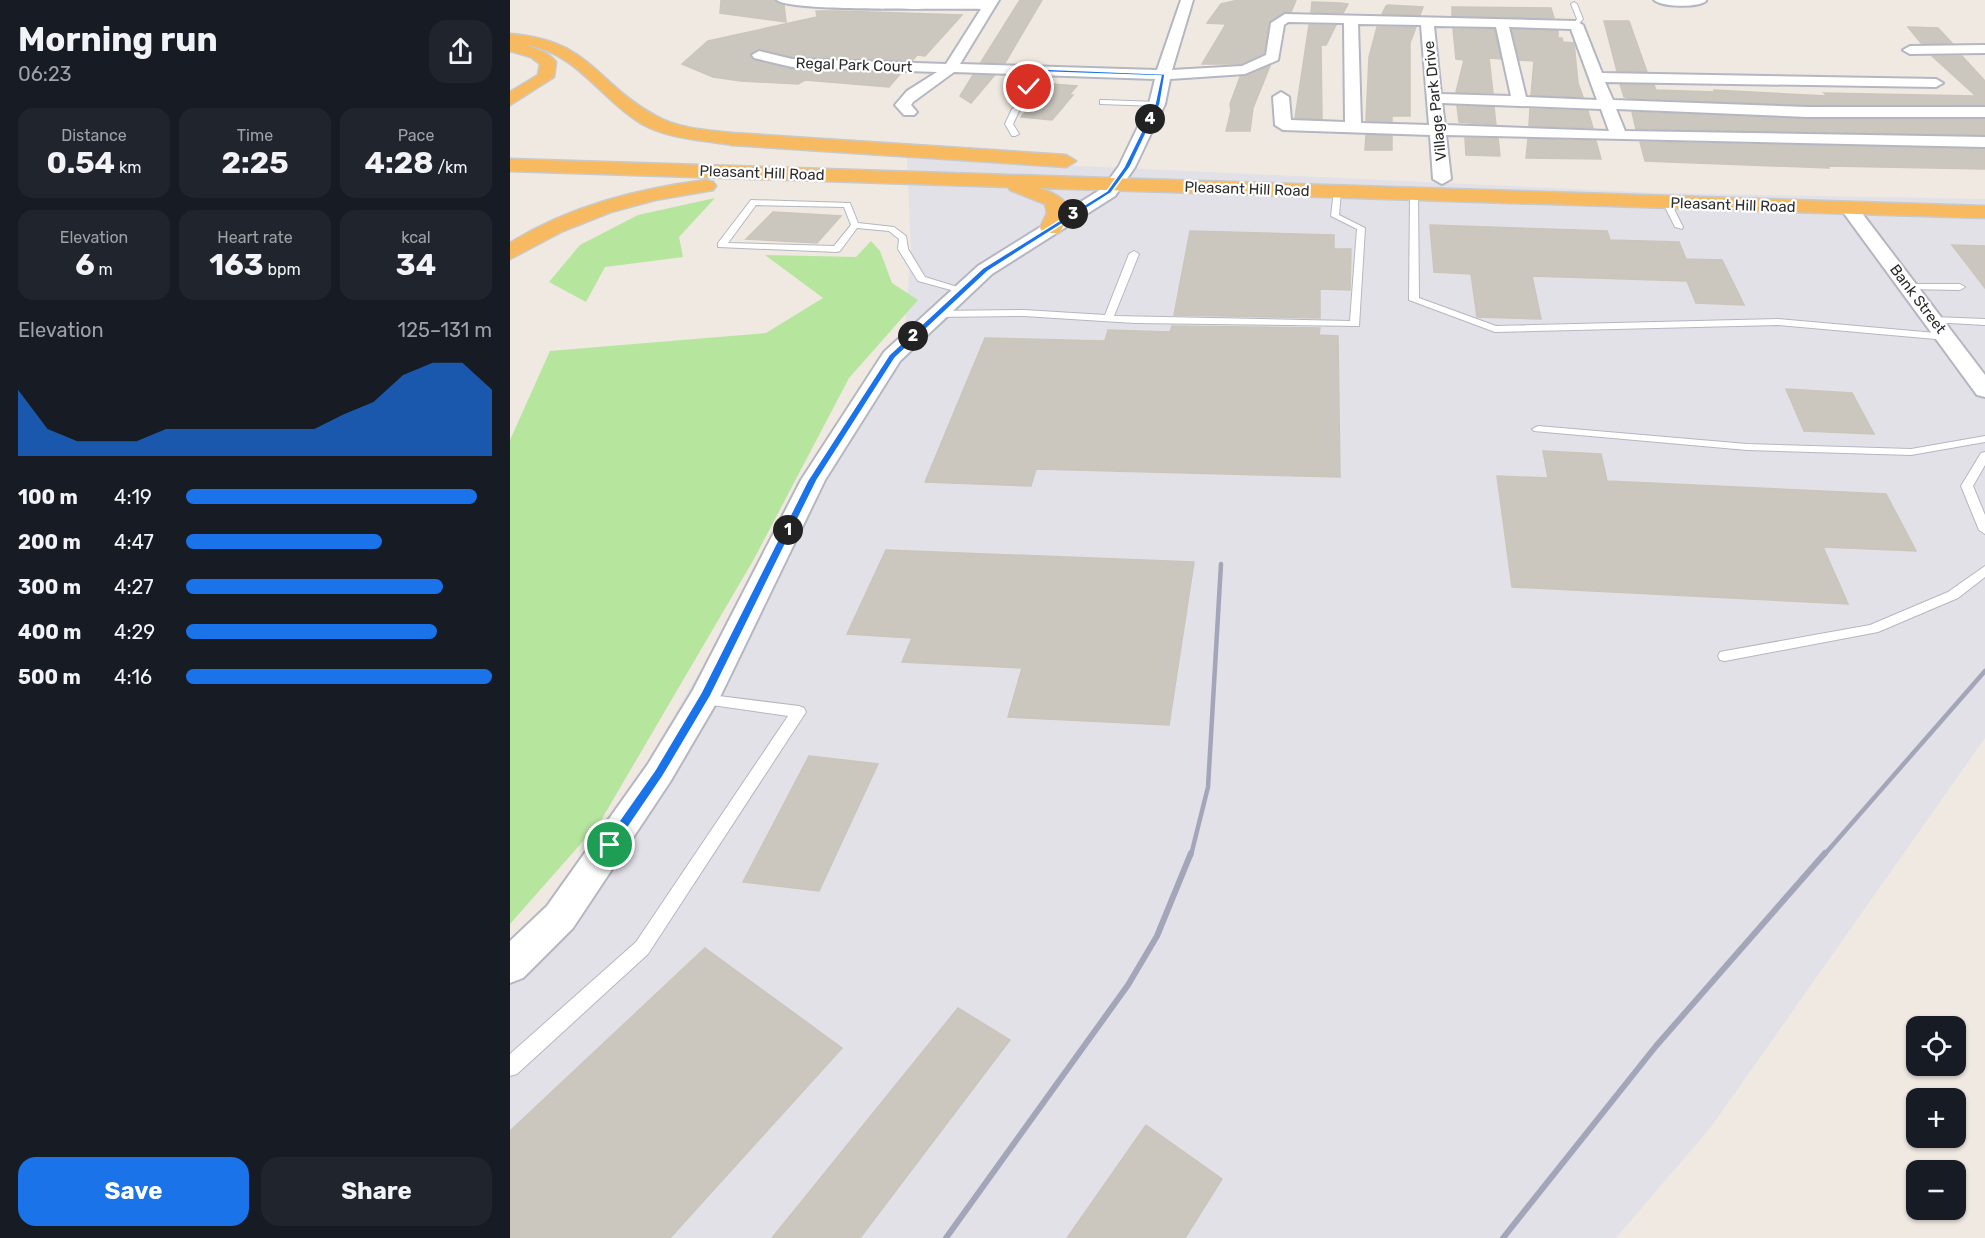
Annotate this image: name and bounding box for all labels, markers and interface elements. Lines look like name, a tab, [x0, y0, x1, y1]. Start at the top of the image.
text: Morning run	[18, 20, 218, 59]
button: share	[429, 20, 492, 83]
street label: Village Park Drive	[1420, 40, 1450, 162]
street label: Regal Park Court	[795, 54, 913, 76]
pin	[1003, 61, 1054, 112]
text: 06:23	[18, 62, 72, 86]
icon: check	[1012, 70, 1045, 103]
pin: 4	[1135, 104, 1165, 134]
text: 4	[1145, 109, 1155, 128]
text: Distance	[61, 126, 127, 145]
text: Time	[237, 126, 273, 145]
text: Pace	[398, 126, 434, 145]
text: 0.54	[47, 145, 115, 181]
text: 2:25	[221, 145, 289, 181]
text: 4:28	[364, 145, 433, 181]
text: km	[115, 158, 141, 177]
text: /km	[433, 158, 468, 177]
street label: Pleasant Hill Road	[699, 162, 825, 184]
street label: Pleasant Hill Road	[1184, 178, 1310, 200]
street label: Pleasant Hill Road	[1670, 194, 1796, 216]
pin: 3	[1058, 199, 1088, 229]
text: 3	[1068, 204, 1078, 223]
text: Elevation	[60, 228, 128, 247]
text: Heart rate	[217, 228, 293, 247]
text: kcal	[401, 228, 431, 247]
text: 6	[75, 247, 95, 283]
text: 163	[209, 247, 264, 283]
text: 34	[396, 247, 436, 283]
text: m	[95, 260, 113, 279]
text: bpm	[264, 260, 301, 279]
street label: Bank Street	[1886, 261, 1950, 337]
text: Elevation	[18, 318, 104, 342]
text: 125–131 m	[398, 318, 492, 342]
pin: 2	[898, 321, 928, 351]
text: 2	[908, 326, 918, 345]
text: 100 m	[18, 485, 78, 509]
text: 4:19	[114, 485, 152, 509]
pin: 1	[773, 515, 803, 545]
text: 1	[784, 520, 792, 539]
text: 200 m	[18, 530, 81, 554]
text: 4:47	[114, 530, 154, 554]
text: 300 m	[18, 575, 81, 599]
text: 4:27	[114, 575, 154, 599]
text: 400 m	[18, 620, 81, 644]
text: 4:29	[114, 620, 155, 644]
text: 500 m	[18, 665, 81, 689]
text: 4:16	[114, 665, 152, 689]
pin	[584, 819, 635, 870]
icon: arrive	[593, 828, 626, 861]
map controls	[1906, 1016, 1966, 1220]
button: locate	[1906, 1016, 1966, 1076]
button: +	[1906, 1088, 1966, 1148]
button: Save	[18, 1157, 249, 1226]
button: Share	[261, 1157, 492, 1226]
button: −	[1906, 1160, 1966, 1220]

